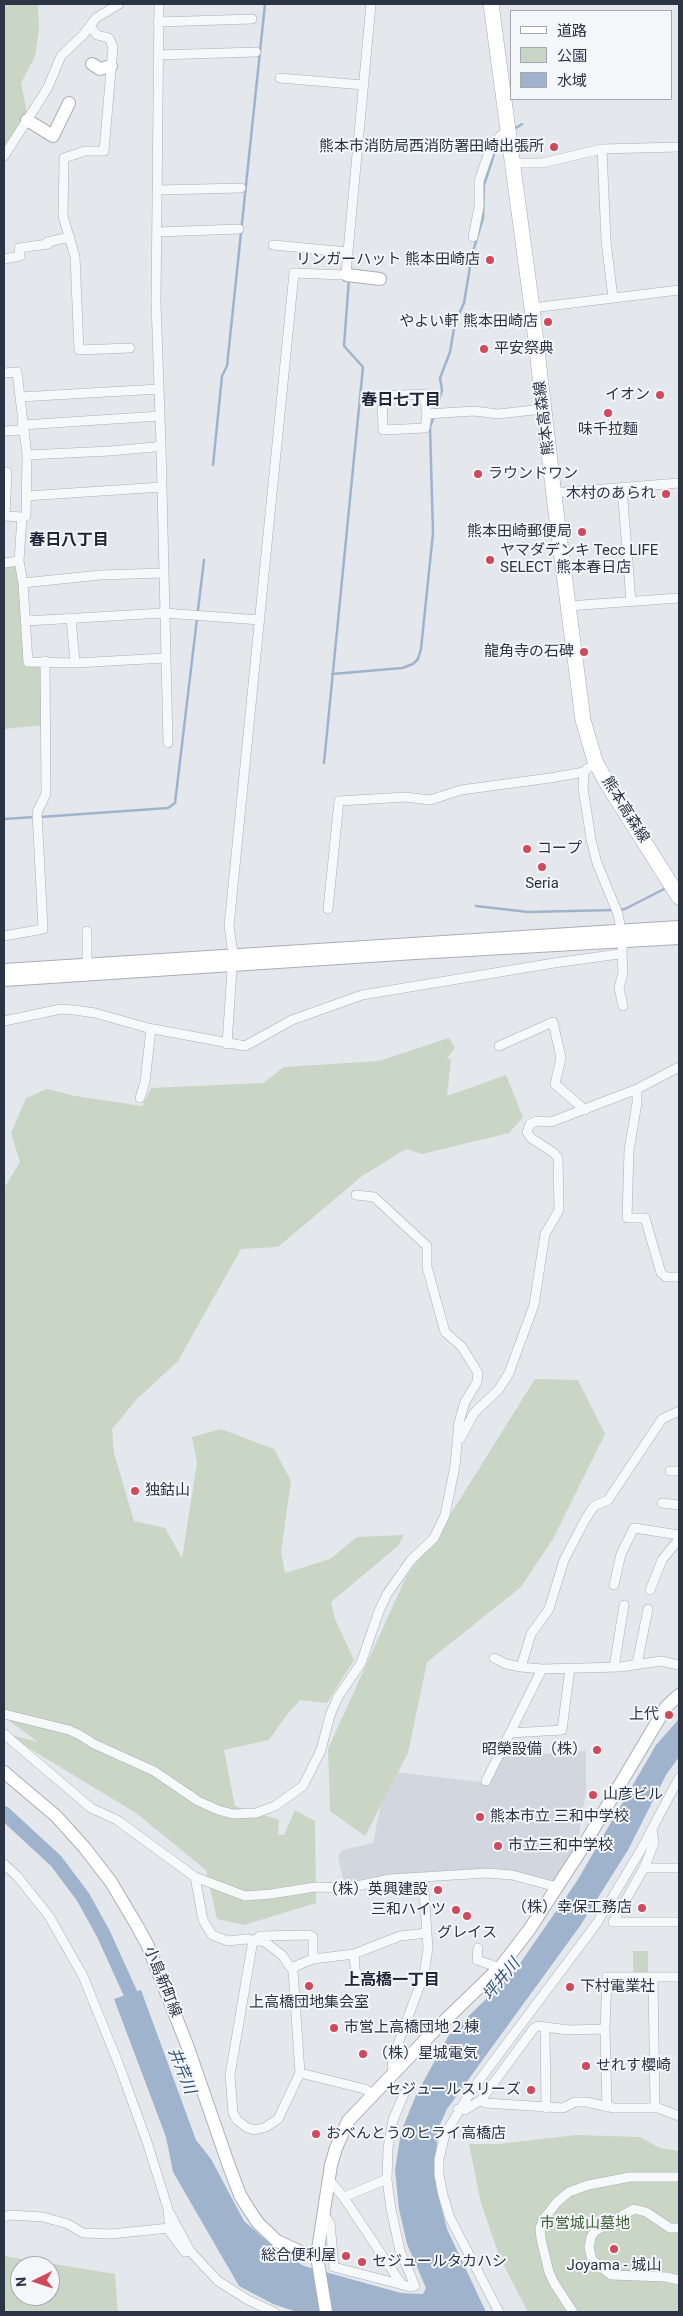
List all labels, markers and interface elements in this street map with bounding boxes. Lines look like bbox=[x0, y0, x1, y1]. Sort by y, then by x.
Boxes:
legend bbox=[510, 10, 673, 100]
text: 道路 bbox=[557, 22, 587, 40]
text: 公園 bbox=[557, 47, 587, 65]
text: 水域 bbox=[557, 72, 587, 90]
place label: 熊本市消防局西消防署田崎出張所 bbox=[319, 138, 544, 156]
marker: 熊本市消防局西消防署田崎出張所 bbox=[548, 141, 560, 153]
place label: リンガーハット 熊本田崎店 bbox=[296, 251, 480, 269]
marker: リンガーハット 熊本田崎店 bbox=[484, 254, 496, 266]
place label: やよい軒 熊本田崎店 bbox=[399, 313, 538, 331]
marker: やよい軒 熊本田崎店 bbox=[542, 316, 554, 328]
place label: 平安祭典 bbox=[494, 340, 554, 358]
marker: 平安祭典 bbox=[478, 343, 490, 355]
street label: 熊本高森線 bbox=[531, 380, 559, 456]
place label: イオン bbox=[605, 386, 650, 404]
marker: イオン bbox=[654, 389, 666, 401]
district label: 春日七丁目 bbox=[361, 391, 441, 411]
marker: 味千拉麵 bbox=[602, 407, 614, 419]
place label: 味千拉麵 bbox=[578, 421, 638, 439]
place label: ラウンドワン bbox=[488, 465, 578, 483]
marker: ラウンドワン bbox=[472, 468, 484, 480]
place label: 木村のあられ bbox=[566, 485, 656, 503]
marker: 木村のあられ bbox=[660, 488, 672, 500]
place label: 熊本田崎郵便局 bbox=[467, 523, 572, 541]
marker: 熊本田崎郵便局 bbox=[576, 526, 588, 538]
district label: 春日八丁目 bbox=[29, 531, 109, 551]
place label: ヤマダデンキ Tecc LIFE SELECT 熊本春日店 bbox=[500, 542, 658, 577]
marker: ヤマダデンキ Tecc LIFE SELECT 熊本春日店 bbox=[484, 554, 496, 566]
place label: 龍角寺の石碑 bbox=[484, 643, 574, 661]
marker: 龍角寺の石碑 bbox=[578, 646, 590, 658]
street label: 熊本高森線 bbox=[597, 773, 653, 847]
place label: コープ bbox=[537, 840, 582, 858]
marker: コープ bbox=[521, 843, 533, 855]
marker: Seria bbox=[536, 861, 548, 873]
place label: Seria bbox=[525, 875, 559, 893]
place label: 独鈷山 bbox=[145, 1482, 190, 1500]
marker: 独鈷山 bbox=[129, 1485, 141, 1497]
place label: 上代 bbox=[629, 1706, 659, 1724]
marker: 上代 bbox=[663, 1709, 675, 1721]
place label: 昭榮設備（株） bbox=[482, 1741, 587, 1759]
marker: 昭榮設備（株） bbox=[591, 1744, 603, 1756]
place label: 山彦ビル bbox=[603, 1786, 663, 1804]
marker: 山彦ビル bbox=[587, 1789, 599, 1801]
place label: 熊本市立 三和中学校 bbox=[490, 1808, 629, 1826]
marker: 熊本市立 三和中学校 bbox=[474, 1811, 486, 1823]
place label: 市立三和中学校 bbox=[508, 1837, 613, 1855]
marker: 市立三和中学校 bbox=[492, 1840, 504, 1852]
place label: （株）英興建設 bbox=[323, 1881, 428, 1899]
marker: （株）英興建設 bbox=[432, 1884, 444, 1896]
place label: （株）幸保工務店 bbox=[512, 1899, 632, 1917]
place label: 三和ハイツ bbox=[371, 1901, 446, 1919]
marker: （株）幸保工務店 bbox=[636, 1902, 648, 1914]
marker: 三和ハイツ bbox=[450, 1904, 462, 1916]
marker: グレイス bbox=[461, 1910, 473, 1922]
place label: グレイス bbox=[437, 1924, 497, 1942]
street label: 小島新町線 bbox=[140, 1944, 184, 2020]
water label: 坪井川 bbox=[479, 1955, 525, 2005]
district label: 上高橋一丁目 bbox=[344, 1971, 440, 1991]
place label: 下村電業社 bbox=[580, 1978, 655, 1996]
marker: 上高橋団地集会室 bbox=[303, 1980, 315, 1992]
marker: 下村電業社 bbox=[564, 1981, 576, 1993]
place label: 上高橋団地集会室 bbox=[249, 1994, 369, 2012]
place label: 市営上高橋団地２棟 bbox=[344, 2019, 479, 2037]
marker: 市営上高橋団地２棟 bbox=[328, 2022, 340, 2034]
water label: 井芹川 bbox=[163, 2045, 199, 2097]
place label: （株）星城電気 bbox=[373, 2045, 478, 2063]
marker: （株）星城電気 bbox=[357, 2048, 369, 2060]
place label: せれす櫻崎 bbox=[596, 2057, 671, 2075]
marker: せれす櫻崎 bbox=[580, 2060, 592, 2072]
place label: セジュールスリーズ bbox=[386, 2081, 521, 2099]
marker: セジュールスリーズ bbox=[525, 2084, 537, 2096]
place label: おべんとうのヒライ高橋店 bbox=[326, 2125, 506, 2143]
marker: おべんとうのヒライ高橋店 bbox=[310, 2128, 322, 2140]
park label: 市営城山墓地 bbox=[540, 2215, 630, 2233]
marker: Joyama - 城山 bbox=[608, 2243, 620, 2255]
place label: 総合便利屋 bbox=[261, 2247, 336, 2265]
marker: 総合便利屋 bbox=[340, 2250, 352, 2262]
place label: セジュールタカハシ bbox=[372, 2253, 507, 2271]
north arrow bbox=[10, 2256, 60, 2306]
marker: セジュールタカハシ bbox=[356, 2256, 368, 2268]
place label: Joyama - 城山 bbox=[567, 2257, 661, 2275]
text: N bbox=[13, 2276, 29, 2287]

